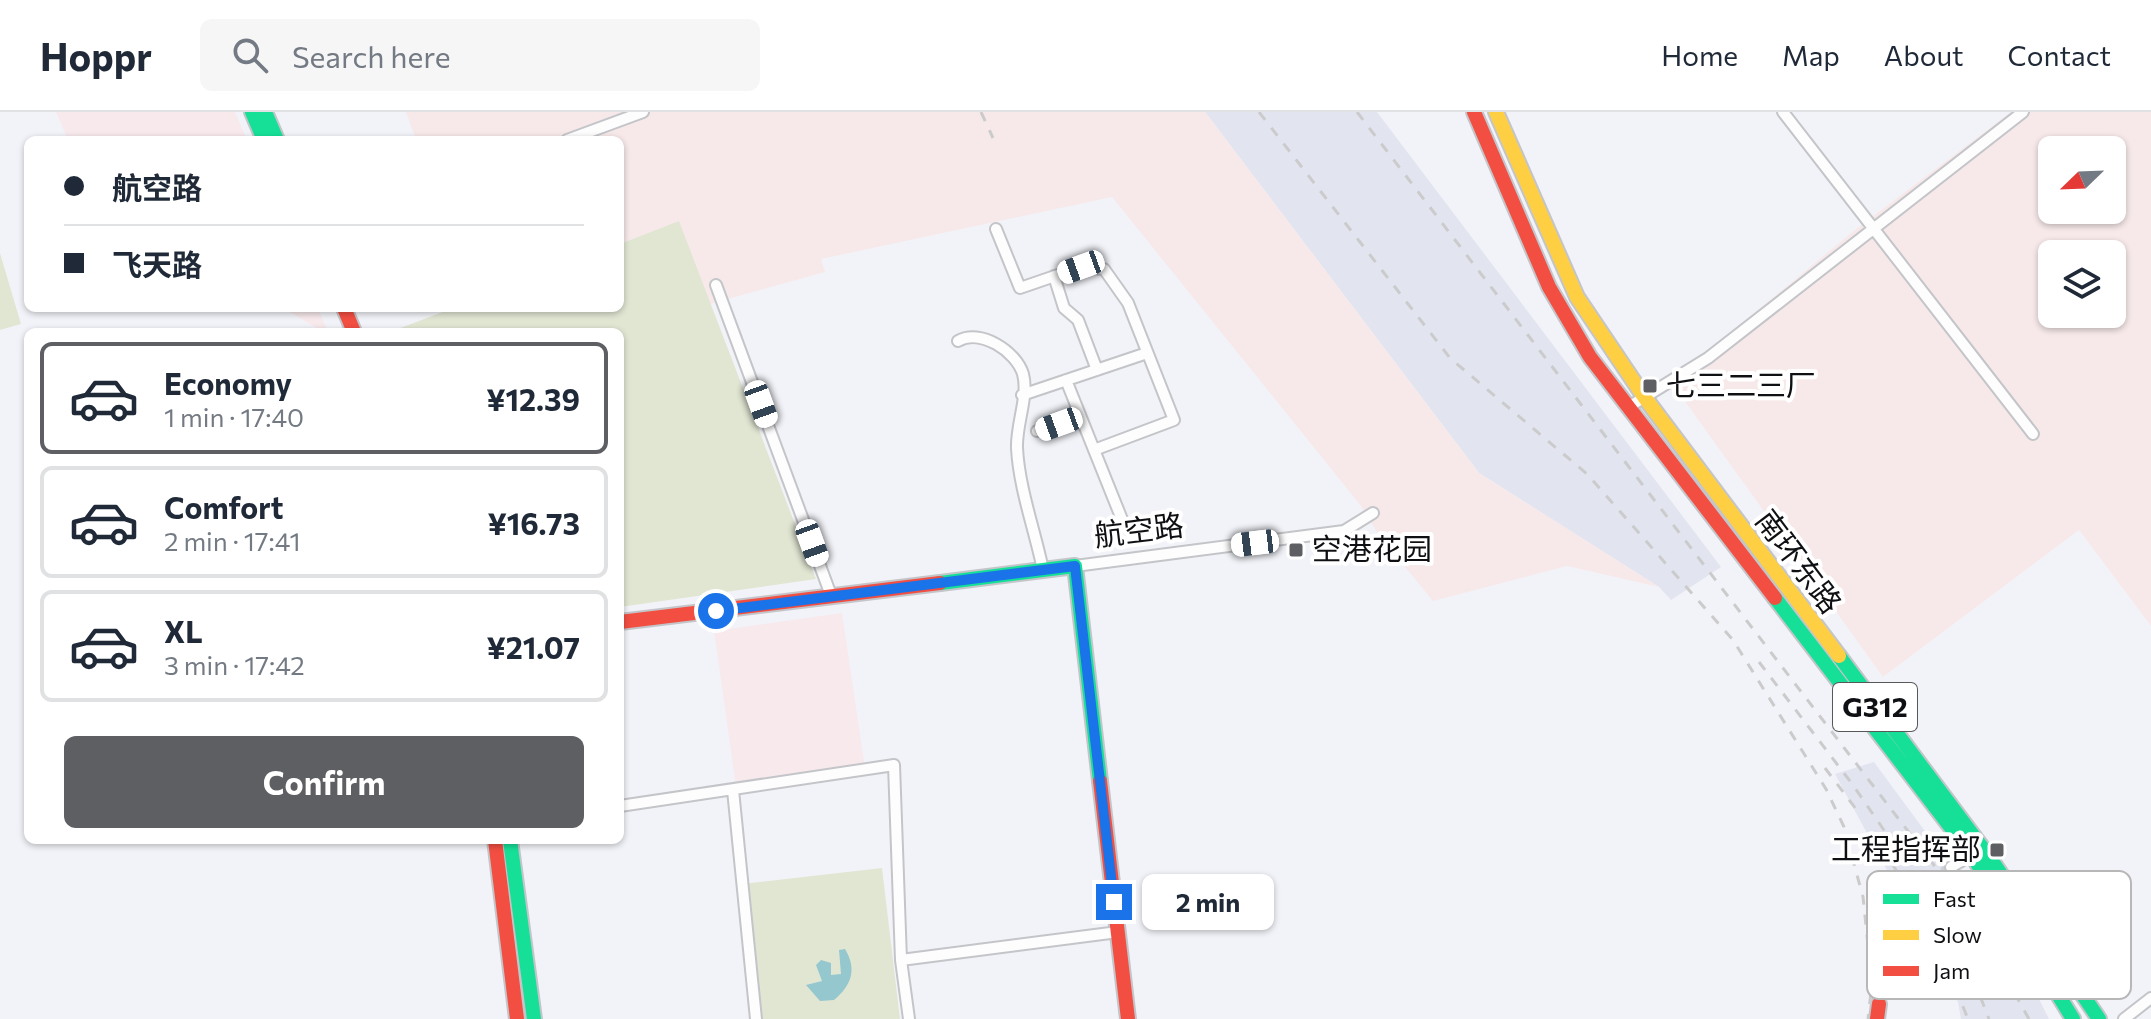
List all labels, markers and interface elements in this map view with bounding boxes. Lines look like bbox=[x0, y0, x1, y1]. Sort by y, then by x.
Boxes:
search box bbox=[200, 19, 760, 91]
text: Hoppr bbox=[40, 32, 152, 79]
icon: search bbox=[228, 33, 272, 77]
text: Search here bbox=[292, 37, 451, 74]
text: Home bbox=[1661, 38, 1738, 72]
text: Map bbox=[1782, 38, 1840, 72]
text: About bbox=[1884, 38, 1964, 72]
text: Contact bbox=[2008, 38, 2111, 72]
north arrow bbox=[2038, 136, 2126, 224]
map controls bbox=[2038, 136, 2126, 328]
text: 航空路 bbox=[112, 168, 202, 205]
button: layers bbox=[2038, 240, 2126, 328]
text: 飞天路 bbox=[112, 245, 202, 282]
car bbox=[1054, 248, 1108, 286]
icon: car bbox=[68, 362, 140, 434]
text: Economy bbox=[164, 364, 292, 401]
place label: 七三二三厂 bbox=[1666, 365, 1816, 402]
car bbox=[742, 377, 780, 431]
marker: 七三二三厂 bbox=[1641, 377, 1659, 395]
text: ¥12.39 bbox=[486, 380, 580, 417]
text: 1 min · 17:40 bbox=[164, 401, 304, 432]
car bbox=[1032, 405, 1086, 443]
icon: car bbox=[68, 486, 140, 558]
text: Comfort bbox=[164, 488, 283, 525]
street label: 南环东路 bbox=[1749, 501, 1851, 620]
text: ¥16.73 bbox=[488, 504, 580, 541]
street label: 航空路 bbox=[1092, 505, 1186, 552]
car bbox=[793, 516, 831, 570]
text: 2 min · 17:41 bbox=[164, 525, 301, 556]
car bbox=[1230, 528, 1280, 558]
place label: 空港花园 bbox=[1312, 529, 1432, 566]
marker: 空港花园 bbox=[1287, 541, 1305, 559]
route start bbox=[698, 593, 734, 629]
icon: car bbox=[68, 610, 140, 682]
text: XL bbox=[164, 612, 203, 649]
text: ¥21.07 bbox=[486, 628, 580, 665]
text: 3 min · 17:42 bbox=[164, 649, 305, 680]
road number: G312 bbox=[1833, 683, 1917, 731]
button: Confirm bbox=[64, 736, 584, 828]
place label: 工程指挥部 bbox=[1831, 829, 1981, 866]
marker: 工程指挥部 bbox=[1988, 841, 2006, 859]
legend bbox=[1867, 871, 2131, 999]
callout: 2 min bbox=[1142, 874, 1274, 930]
route end bbox=[1096, 884, 1132, 920]
text: Fast bbox=[1933, 885, 1976, 912]
text: 2 min bbox=[1176, 886, 1240, 917]
text: Slow bbox=[1933, 921, 1982, 948]
text: Jam bbox=[1933, 957, 1970, 984]

